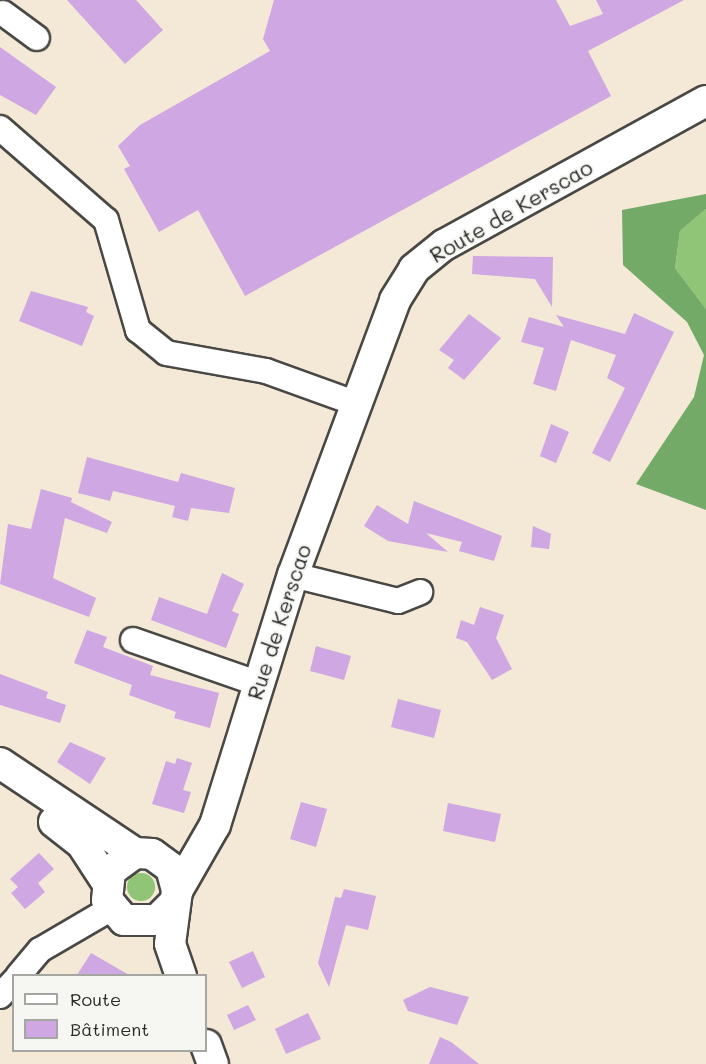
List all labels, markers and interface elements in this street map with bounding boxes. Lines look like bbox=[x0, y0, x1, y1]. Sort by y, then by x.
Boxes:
street label: Route de Kerscao bbox=[425, 154, 597, 268]
street label: Rue de Kerscao bbox=[242, 541, 316, 703]
legend bbox=[12, 974, 207, 1052]
text: Route bbox=[70, 987, 121, 1011]
text: Bâtiment bbox=[70, 1017, 149, 1041]

